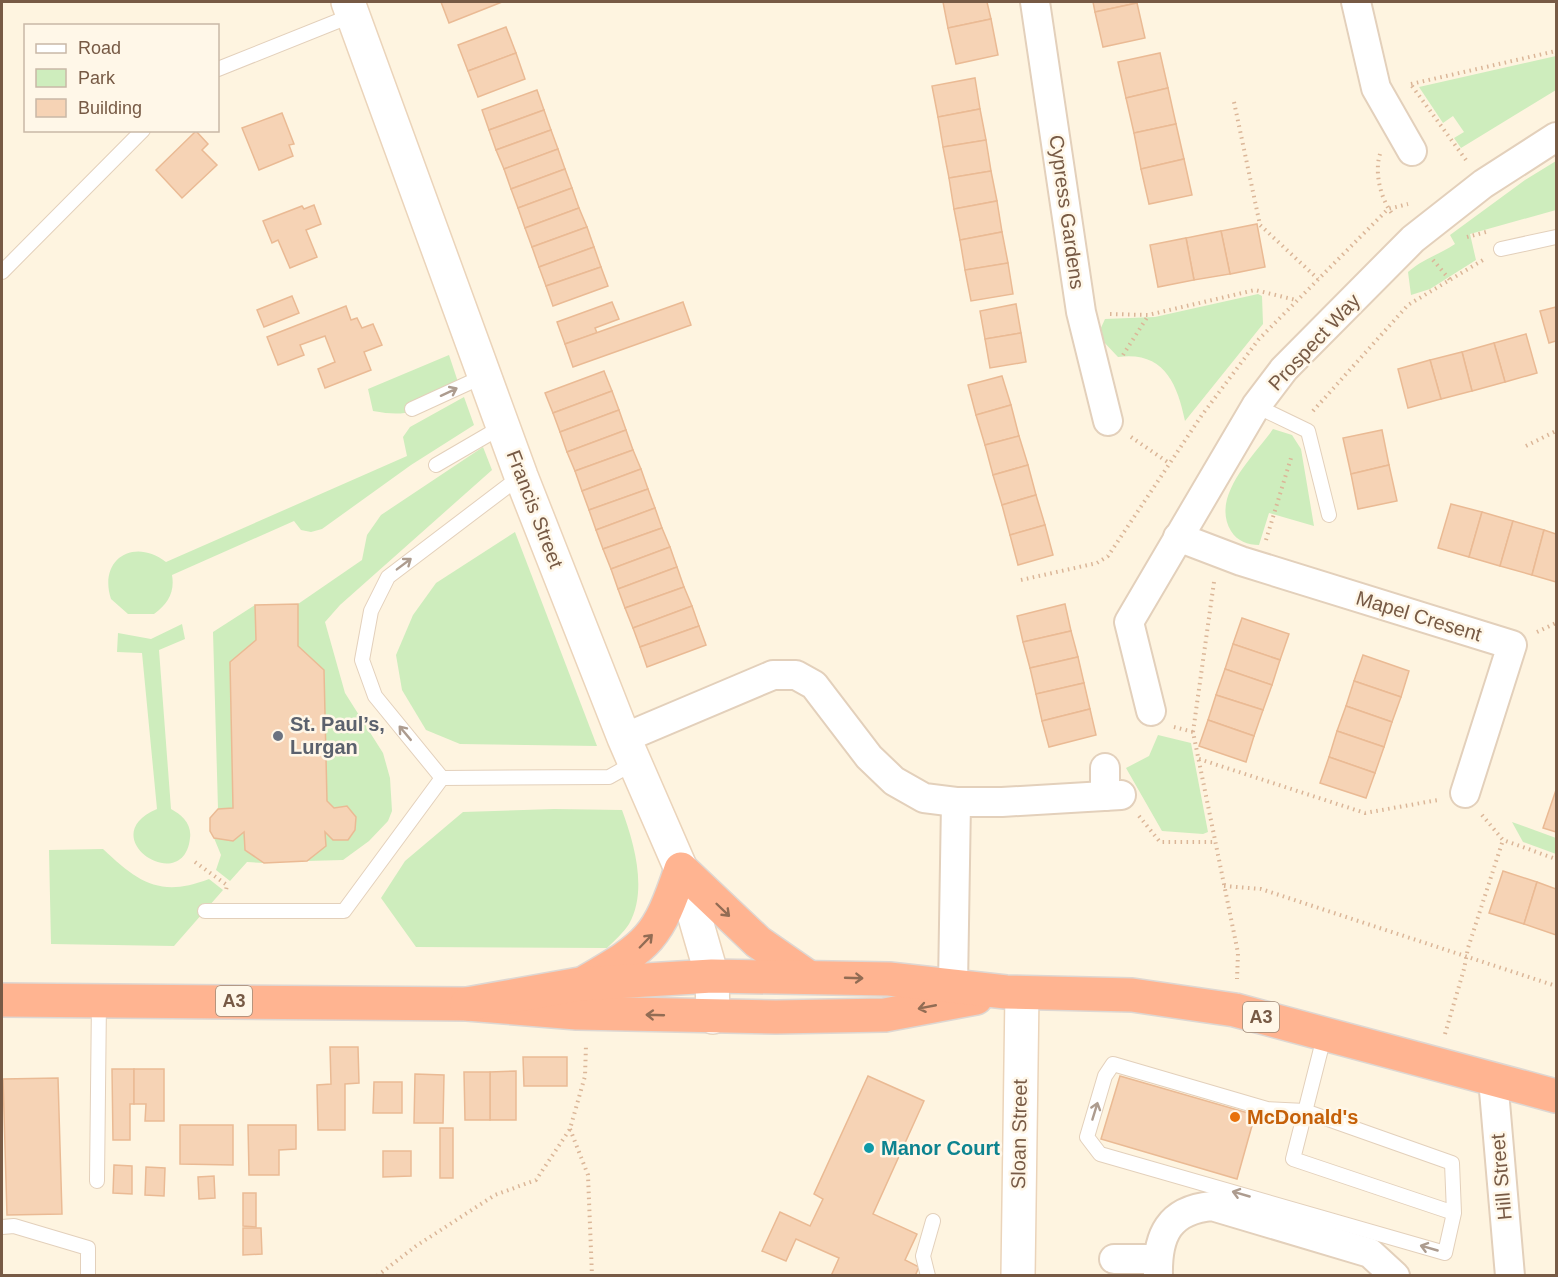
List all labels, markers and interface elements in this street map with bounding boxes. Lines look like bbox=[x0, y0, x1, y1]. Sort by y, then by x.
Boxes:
legend bbox=[24, 24, 219, 132]
text: Road bbox=[78, 38, 121, 58]
text: Park bbox=[78, 68, 116, 88]
text: Building bbox=[78, 98, 142, 118]
street label: Cypress Gardens bbox=[1045, 133, 1089, 291]
street label: Prospect Way bbox=[1264, 289, 1364, 395]
one-way arrow bbox=[439, 386, 457, 398]
street label: Francis Street bbox=[502, 447, 568, 571]
one-way arrow bbox=[396, 558, 412, 570]
street label: Mapel Cresent bbox=[1354, 586, 1485, 646]
place label: St. Paul’s, Lurgan bbox=[290, 713, 385, 758]
one-way arrow bbox=[398, 726, 412, 741]
marker: St. Paul’s, Lurgan bbox=[271, 729, 285, 743]
one-way arrow bbox=[715, 903, 730, 917]
one-way arrow bbox=[639, 933, 653, 948]
one-way arrow bbox=[844, 972, 864, 983]
road number: A3 bbox=[216, 986, 252, 1016]
one-way arrow bbox=[918, 1002, 938, 1013]
road number: A3 bbox=[1243, 1002, 1279, 1032]
one-way arrow bbox=[645, 1009, 665, 1021]
street label: Sloan Street bbox=[1007, 1078, 1031, 1189]
one-way arrow bbox=[1090, 1102, 1101, 1121]
place label: McDonald's bbox=[1247, 1106, 1358, 1128]
marker: McDonald's bbox=[1228, 1110, 1242, 1124]
street label: Hill Street bbox=[1486, 1132, 1516, 1221]
place label: Manor Court bbox=[881, 1137, 1000, 1159]
marker: Manor Court bbox=[862, 1141, 876, 1155]
one-way arrow bbox=[1232, 1188, 1251, 1199]
one-way arrow bbox=[1420, 1242, 1439, 1253]

